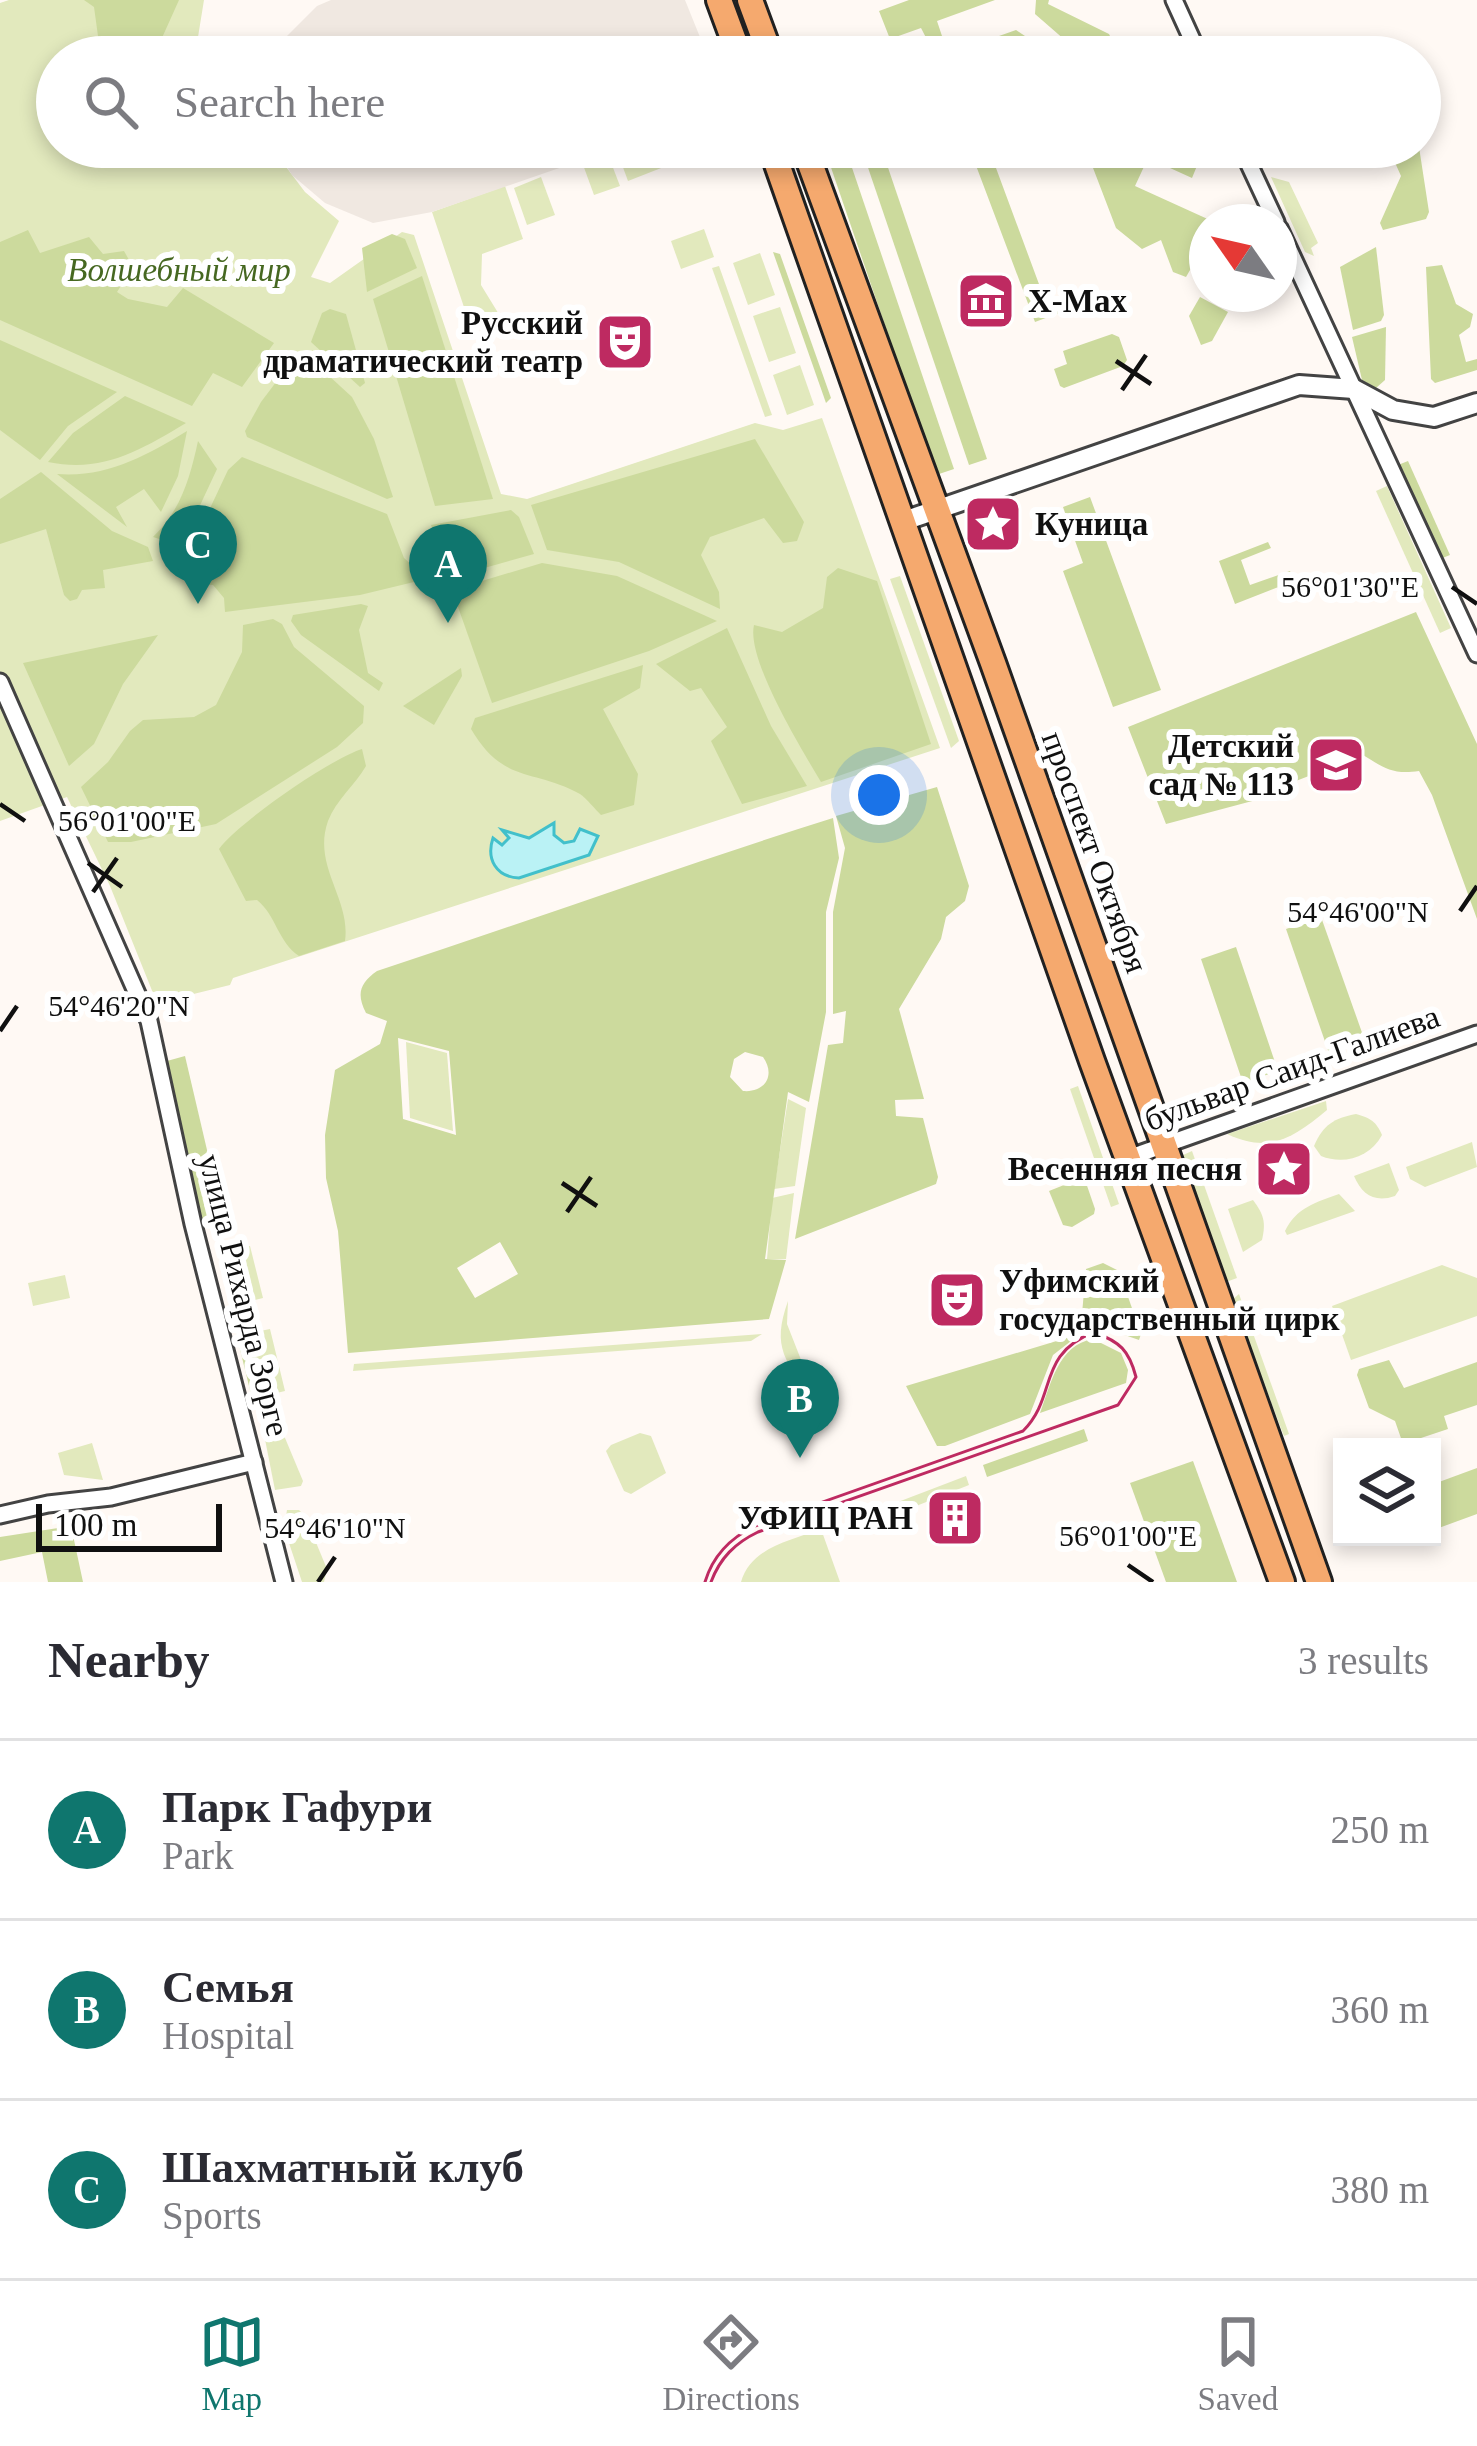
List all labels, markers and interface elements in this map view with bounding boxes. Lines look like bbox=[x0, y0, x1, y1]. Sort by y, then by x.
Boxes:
search box bbox=[36, 36, 1441, 168]
icon: search bbox=[78, 69, 144, 135]
text: Search here bbox=[174, 77, 385, 127]
north arrow bbox=[1189, 204, 1297, 312]
park label: Волшебный мир bbox=[67, 252, 291, 288]
museum icon: X-Max bbox=[955, 270, 1017, 332]
place label: X-Max bbox=[1028, 283, 1127, 319]
place label: Русский драматический театр bbox=[263, 305, 583, 379]
theatre icon: Русский драматический театр bbox=[594, 311, 656, 373]
place icon: Куница bbox=[962, 493, 1024, 555]
pin: C bbox=[159, 505, 237, 604]
place label: Куница bbox=[1035, 506, 1148, 542]
pin: A bbox=[409, 524, 487, 623]
text: 56°01'30"E bbox=[1281, 570, 1419, 603]
street label: проспект Октября bbox=[1035, 727, 1155, 977]
place label: Детский сад № 113 bbox=[1148, 728, 1294, 802]
school or university icon: Детский сад № 113 bbox=[1305, 734, 1367, 796]
your location bbox=[849, 765, 909, 825]
text: 56°01'00"E bbox=[58, 804, 196, 837]
text: 54°46'00"N bbox=[1287, 895, 1429, 928]
text: 54°46'20"N bbox=[48, 989, 190, 1022]
street label: бульвар Саид-Галиева bbox=[1140, 998, 1444, 1138]
place icon: Весенняя песня bbox=[1253, 1138, 1315, 1200]
street label: улица Рихарда Зорге bbox=[192, 1150, 296, 1440]
place label: Весенняя песня bbox=[1008, 1151, 1242, 1187]
place label: Уфимский государственный цирк bbox=[999, 1263, 1340, 1337]
theatre icon: Уфимский государственный цирк bbox=[926, 1269, 988, 1331]
pin: B bbox=[761, 1359, 839, 1458]
map controls bbox=[1333, 1438, 1441, 1546]
button: layers bbox=[1333, 1438, 1441, 1546]
building icon: УФИЦ РАН bbox=[924, 1487, 986, 1549]
scale bar bbox=[36, 1498, 222, 1551]
place label: УФИЦ РАН bbox=[738, 1500, 913, 1536]
text: 100 m bbox=[54, 1507, 137, 1543]
text: 54°46'10"N bbox=[264, 1511, 406, 1544]
text: 56°01'00"E bbox=[1059, 1519, 1197, 1552]
text: Nearby bbox=[48, 1632, 209, 1688]
text: 3 results bbox=[1298, 1639, 1429, 1682]
text: Парк Гафури bbox=[162, 1782, 432, 1832]
text: A bbox=[73, 1808, 101, 1851]
text: 250 m bbox=[1330, 1808, 1429, 1851]
text: Park bbox=[162, 1834, 234, 1877]
text: Семья bbox=[162, 1962, 294, 2012]
text: B bbox=[74, 1988, 100, 2031]
text: 360 m bbox=[1330, 1988, 1429, 2031]
text: Hospital bbox=[162, 2014, 294, 2057]
text: Шахматный клуб bbox=[162, 2142, 524, 2192]
text: C bbox=[73, 2168, 101, 2211]
text: 380 m bbox=[1330, 2168, 1429, 2211]
text: Sports bbox=[162, 2194, 262, 2237]
tab: Map bbox=[199, 2309, 265, 2418]
tab: Directions bbox=[662, 2309, 800, 2418]
tab: Saved bbox=[1198, 2309, 1278, 2418]

